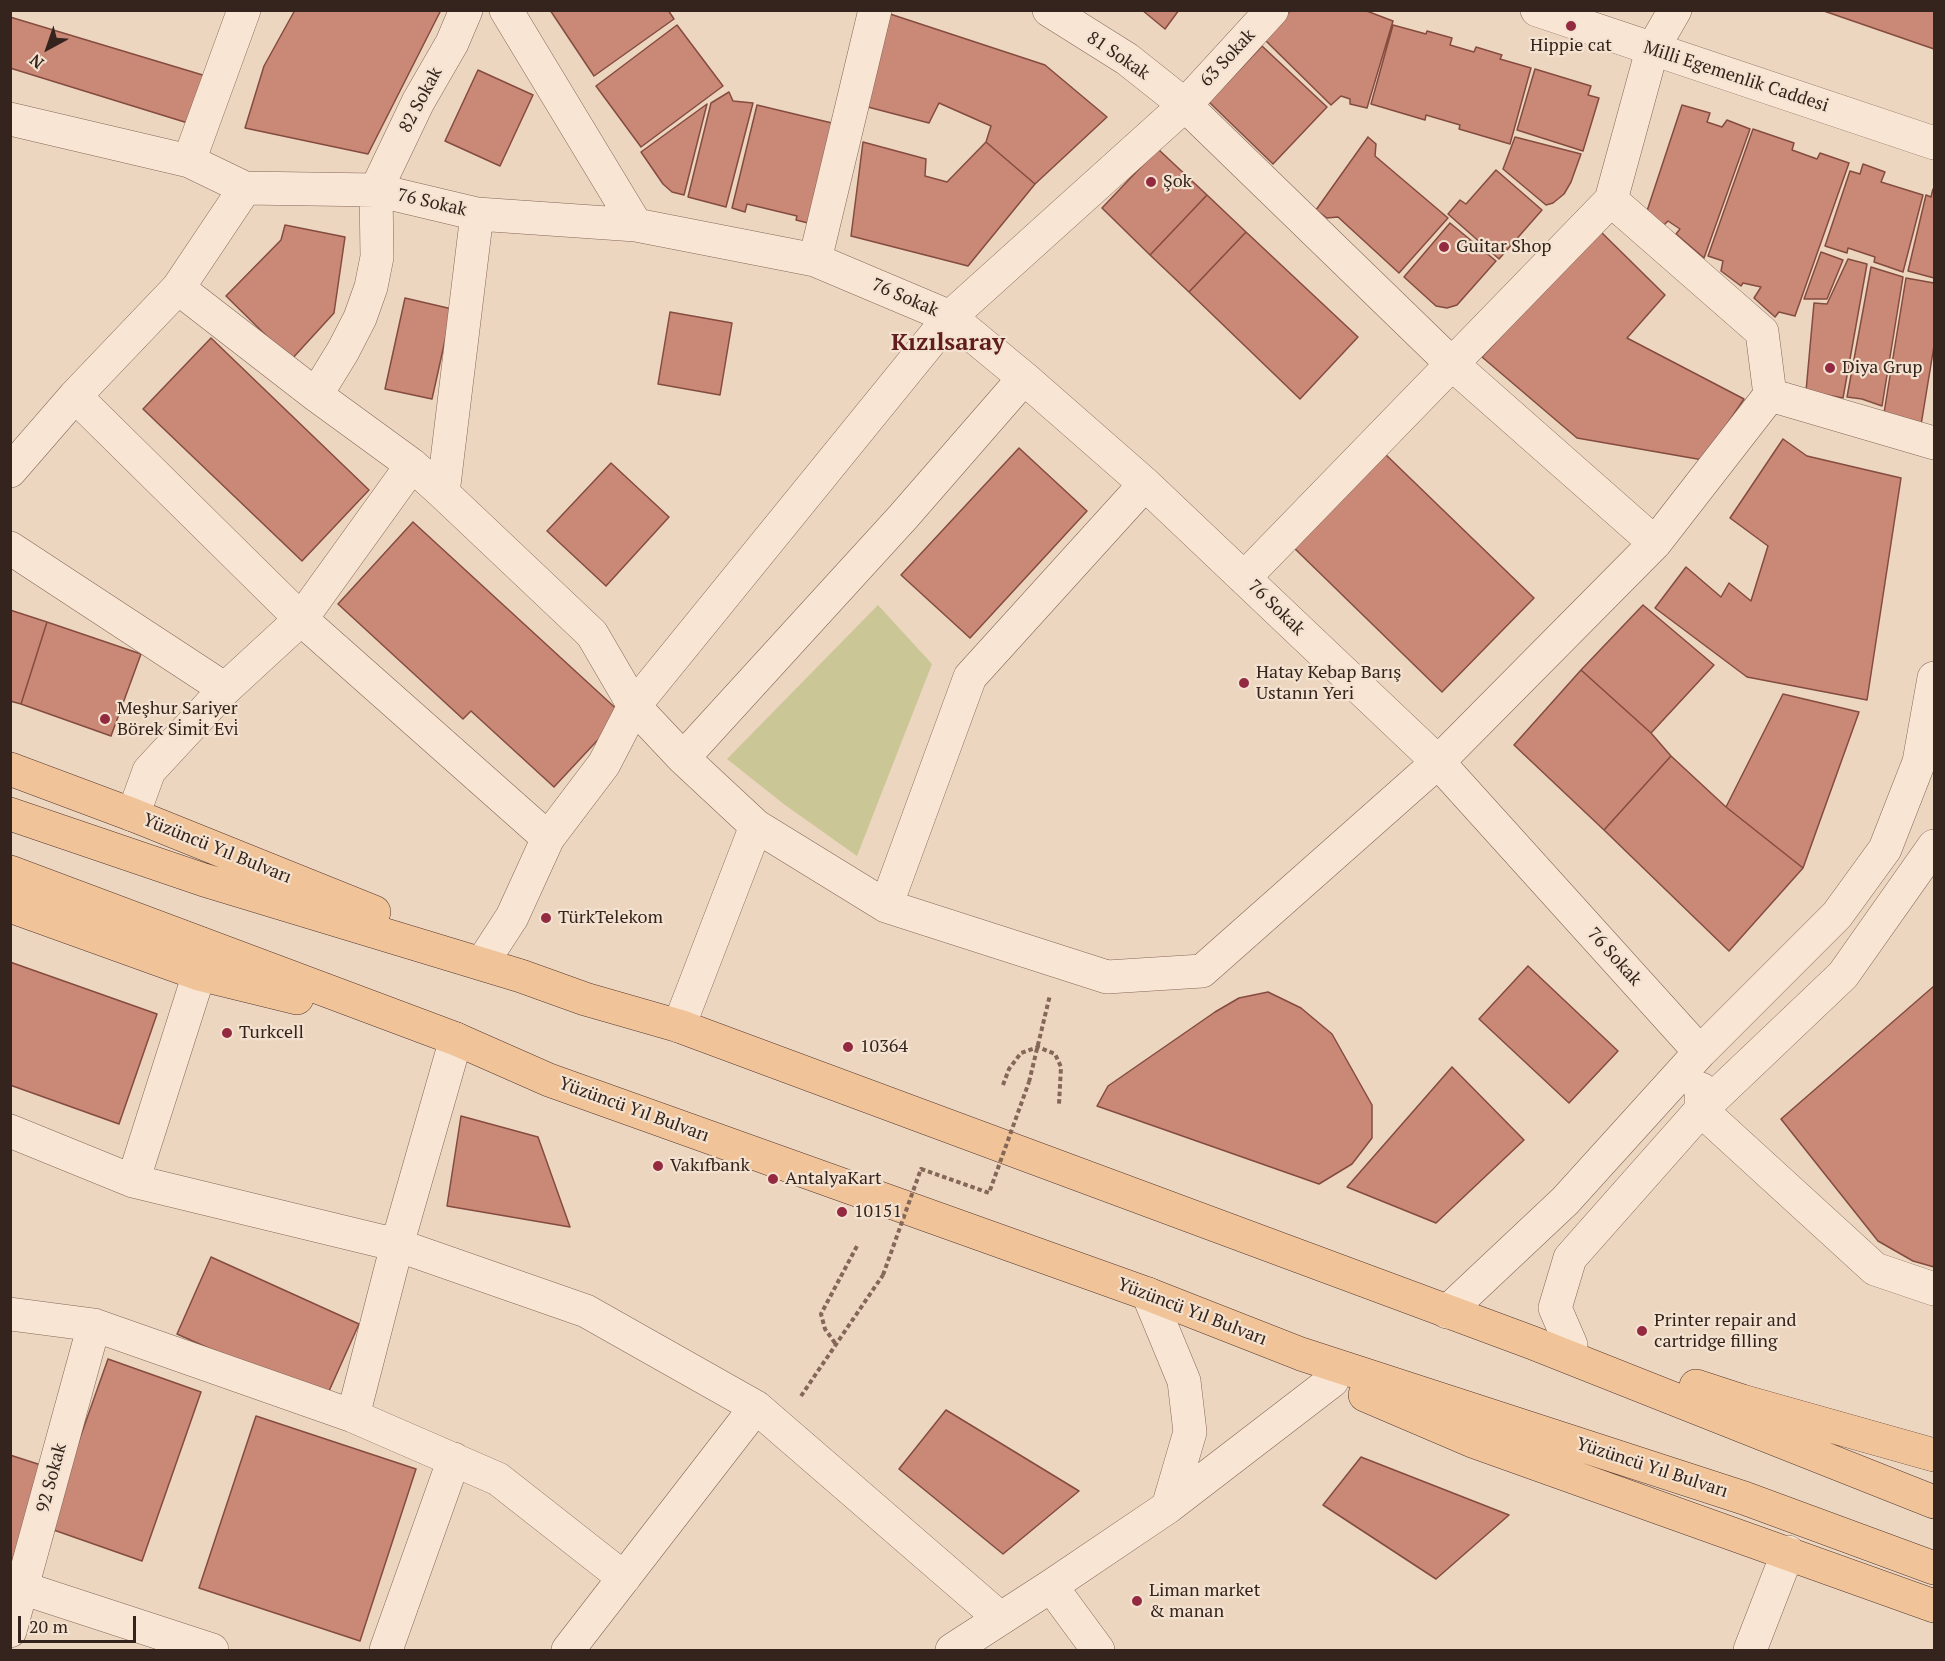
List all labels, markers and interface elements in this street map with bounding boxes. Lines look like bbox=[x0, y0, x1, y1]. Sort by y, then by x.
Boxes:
north arrow bbox=[18, 18, 78, 78]
marker: Hippie cat bbox=[1564, 19, 1578, 33]
street label: 63 Sokak bbox=[1196, 25, 1260, 91]
street label: 81 Sokak bbox=[1083, 27, 1153, 85]
place label: Hippie cat bbox=[1530, 35, 1612, 57]
street label: Milli Egemenlik Caddesi bbox=[1641, 37, 1831, 117]
text: N bbox=[25, 49, 48, 74]
street label: 82 Sokak bbox=[395, 64, 447, 136]
place label: Şok bbox=[1163, 171, 1192, 193]
marker: Şok bbox=[1144, 175, 1158, 189]
street label: 76 Sokak bbox=[395, 185, 469, 221]
place label: Guitar Shop bbox=[1456, 236, 1552, 258]
marker: Guitar Shop bbox=[1437, 240, 1451, 254]
street label: 76 Sokak bbox=[868, 274, 942, 322]
district label: Kızılsaray bbox=[891, 329, 1005, 357]
place label: Diya Grup bbox=[1842, 357, 1923, 379]
marker: Diya Grup bbox=[1823, 361, 1837, 375]
street label: 76 Sokak bbox=[1243, 576, 1309, 640]
place label: Hatay Kebap Barış Ustanın Yeri bbox=[1256, 662, 1401, 704]
marker: Hatay Kebap Barış Ustanın Yeri bbox=[1237, 676, 1251, 690]
place label: Meşhur Sariyer Börek Si̇mi̇t Evi̇ bbox=[117, 698, 238, 740]
marker: Meşhur Sariyer Börek Si̇mi̇t Evi̇ bbox=[98, 712, 112, 726]
street label: Yüzüncü Yıl Bulvarı bbox=[140, 809, 294, 889]
place label: TürkTelekom bbox=[558, 907, 663, 929]
marker: TürkTelekom bbox=[539, 911, 553, 925]
street label: 76 Sokak bbox=[1582, 923, 1646, 991]
place label: Turkcell bbox=[239, 1022, 304, 1044]
marker: Turkcell bbox=[220, 1026, 234, 1040]
place label: 10364 bbox=[860, 1036, 908, 1058]
marker: 10364 bbox=[841, 1040, 855, 1054]
street label: Yüzüncü Yıl Bulvarı bbox=[556, 1073, 712, 1147]
place label: Vakıfbank bbox=[670, 1155, 750, 1177]
marker: Vakıfbank bbox=[651, 1159, 665, 1173]
place label: AntalyaKart bbox=[785, 1168, 882, 1190]
marker: AntalyaKart bbox=[766, 1172, 780, 1186]
place label: 10151 bbox=[854, 1201, 902, 1223]
marker: 10151 bbox=[835, 1205, 849, 1219]
street label: Yüzüncü Yıl Bulvarı bbox=[1114, 1274, 1270, 1350]
place label: Printer repair and cartridge filling bbox=[1654, 1310, 1796, 1352]
marker: Printer repair and cartridge filling bbox=[1635, 1324, 1649, 1338]
street label: Yüzüncü Yıl Bulvarı bbox=[1573, 1433, 1731, 1503]
street label: 92 Sokak bbox=[32, 1441, 72, 1515]
place label: Liman market & manan bbox=[1149, 1580, 1260, 1622]
marker: Liman market & manan bbox=[1130, 1594, 1144, 1608]
scale bar bbox=[21, 1604, 140, 1642]
text: 20 m bbox=[29, 1614, 68, 1638]

